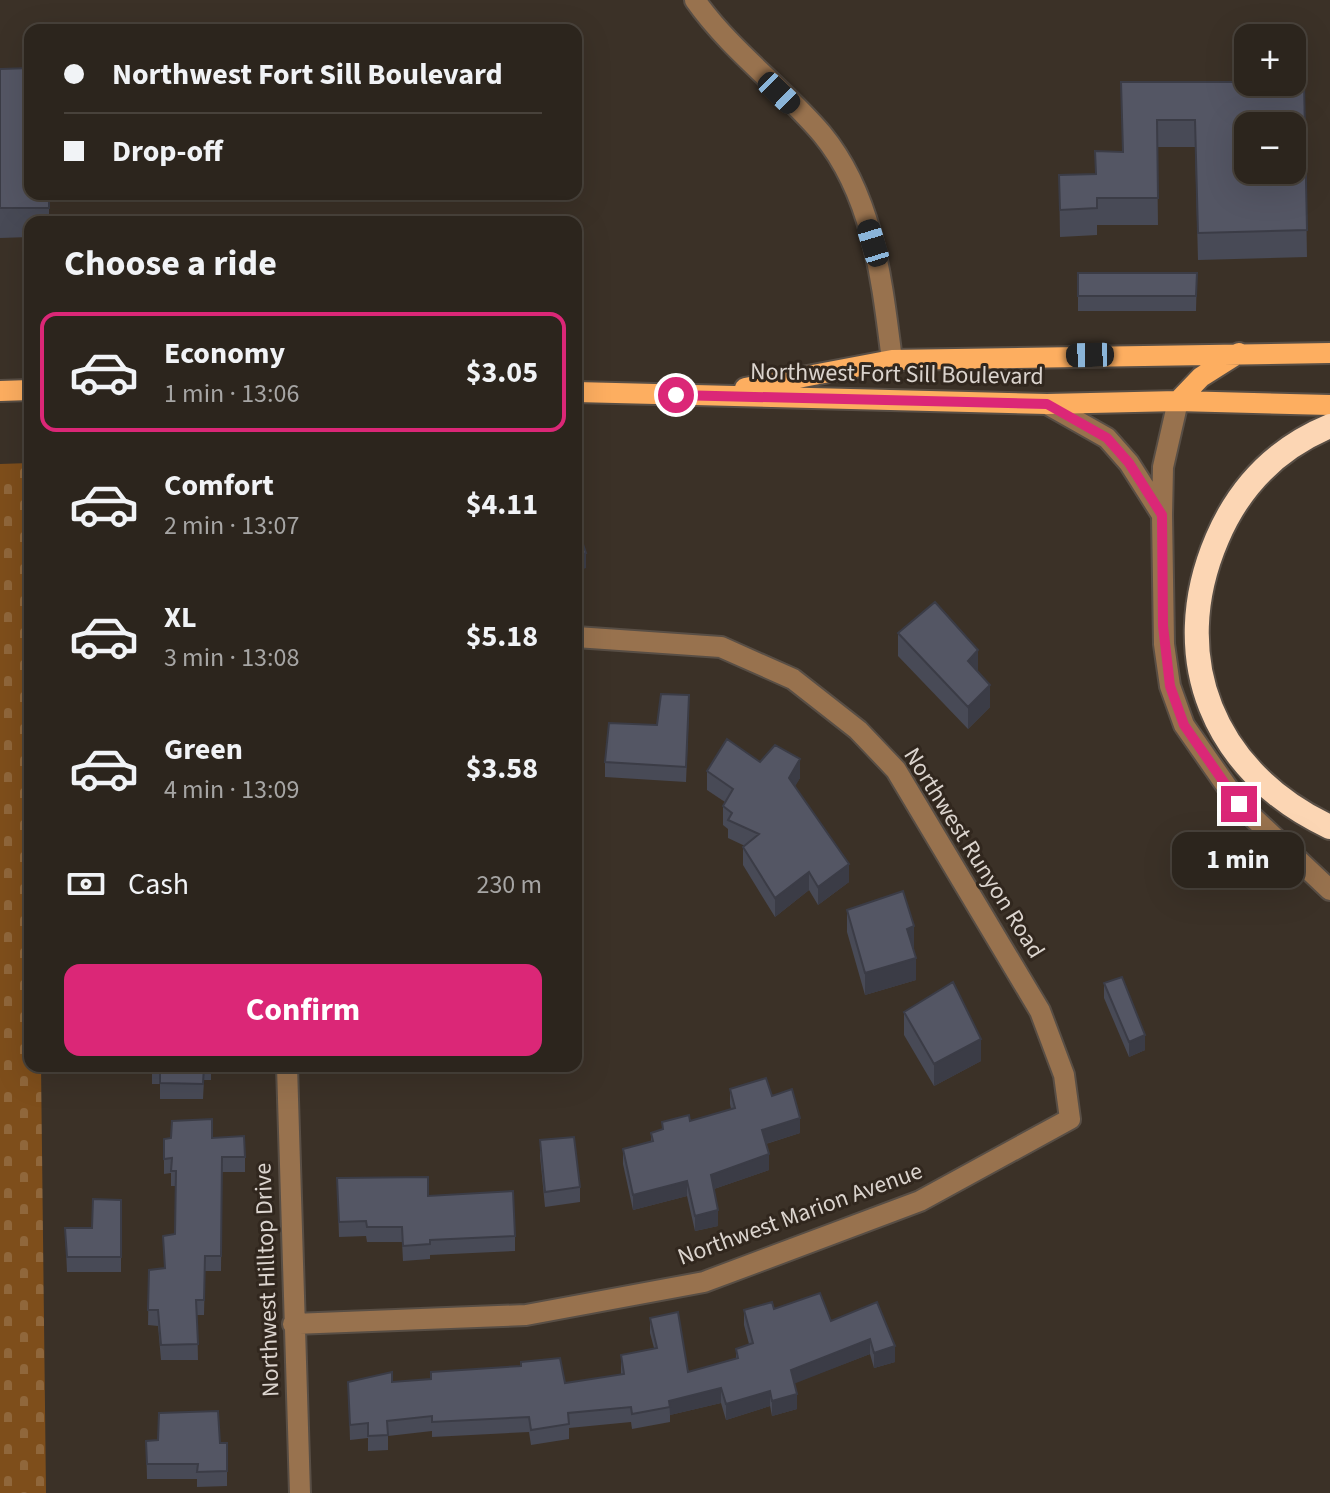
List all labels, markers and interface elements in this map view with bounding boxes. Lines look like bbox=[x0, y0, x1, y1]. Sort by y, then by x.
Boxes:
map controls bbox=[1234, 24, 1306, 184]
button: + bbox=[1234, 24, 1306, 96]
text: Northwest Fort Sill Boulevard bbox=[112, 53, 503, 96]
car bbox=[753, 68, 805, 118]
button: − bbox=[1234, 112, 1306, 184]
text: Drop-off bbox=[112, 130, 223, 173]
car bbox=[855, 217, 891, 269]
text: Choose a ride bbox=[64, 238, 277, 289]
text: Economy bbox=[164, 332, 285, 375]
icon: car bbox=[68, 336, 140, 408]
car bbox=[1066, 343, 1114, 367]
text: $3.05 bbox=[466, 351, 538, 394]
street label: Northwest Fort Sill Boulevard bbox=[750, 354, 1044, 394]
text: 1 min · 13:06 bbox=[164, 375, 299, 412]
route start bbox=[658, 377, 694, 413]
text: Comfort bbox=[164, 464, 274, 507]
icon: car bbox=[68, 468, 140, 540]
text: $4.11 bbox=[466, 483, 538, 526]
text: 2 min · 13:07 bbox=[164, 507, 299, 544]
text: XL bbox=[164, 596, 197, 639]
icon: car bbox=[68, 600, 140, 672]
text: $5.18 bbox=[466, 615, 538, 658]
text: 3 min · 13:08 bbox=[164, 639, 299, 676]
text: Green bbox=[164, 728, 243, 771]
icon: car bbox=[68, 732, 140, 804]
street label: Northwest Runyon Road bbox=[895, 741, 1053, 965]
text: $3.58 bbox=[466, 747, 538, 790]
text: 4 min · 13:09 bbox=[164, 771, 299, 808]
route end bbox=[1221, 786, 1257, 822]
callout: 1 min bbox=[1173, 832, 1305, 888]
text: 1 min bbox=[1206, 841, 1270, 878]
icon: cash bbox=[64, 862, 108, 906]
text: Cash bbox=[128, 863, 189, 906]
text: 230 m bbox=[476, 866, 542, 903]
button: Confirm bbox=[64, 964, 542, 1056]
street label: Northwest Marion Avenue bbox=[673, 1153, 927, 1275]
street label: Northwest Hilltop Drive bbox=[245, 1162, 289, 1398]

